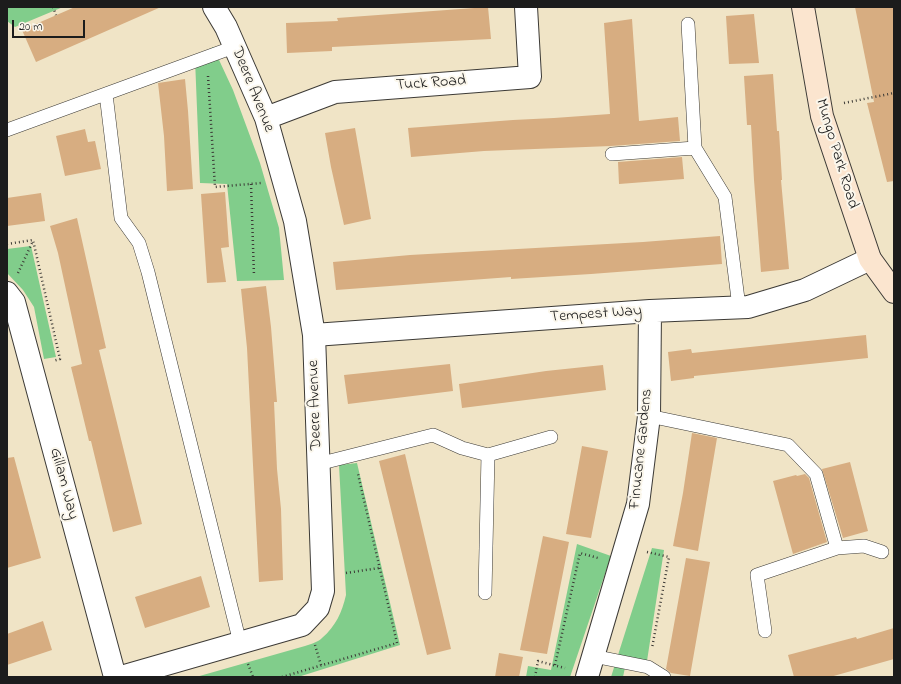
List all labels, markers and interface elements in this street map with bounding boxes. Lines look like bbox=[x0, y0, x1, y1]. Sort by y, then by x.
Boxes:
scale bar bbox=[14, 12, 87, 38]
text: 20 m bbox=[19, 18, 42, 36]
street label: Deere Avenue bbox=[226, 45, 278, 135]
street label: Tuck Road bbox=[395, 72, 467, 96]
street label: Mungo Park Road bbox=[810, 97, 862, 211]
street label: Tempest Way bbox=[549, 302, 643, 328]
street label: Deere Avenue bbox=[305, 360, 327, 450]
street label: Finucane Gardens bbox=[626, 388, 658, 510]
street label: Gillam Way bbox=[44, 446, 82, 522]

